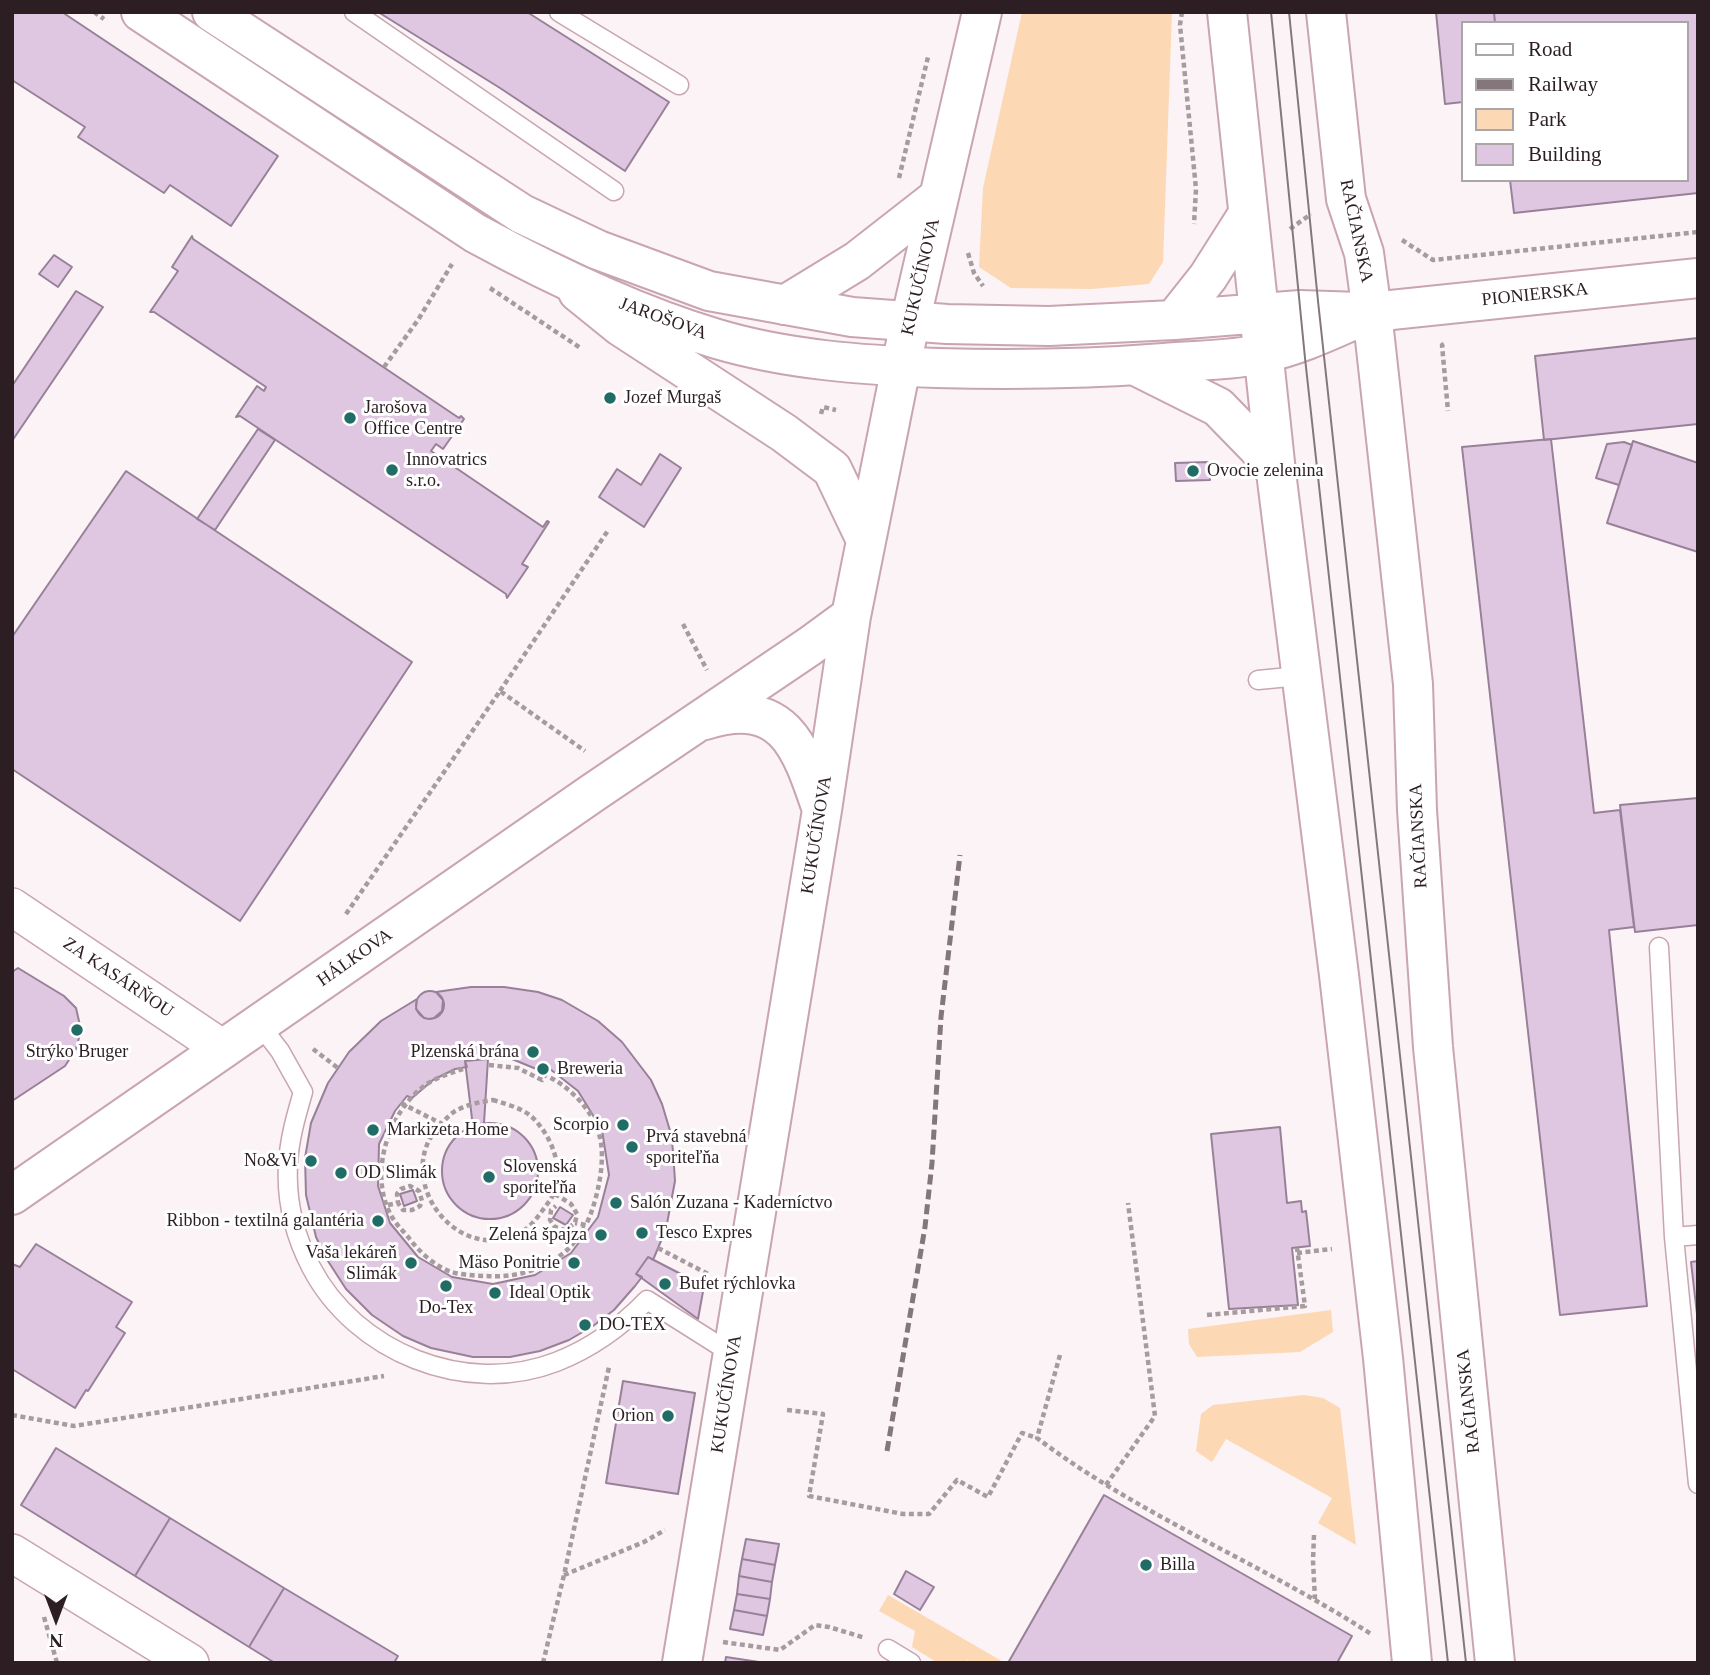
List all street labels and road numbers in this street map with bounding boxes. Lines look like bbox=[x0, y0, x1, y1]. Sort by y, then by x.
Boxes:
street label: RAČIANSKA bbox=[1335, 177, 1377, 285]
street label: KUKUČÍNOVA bbox=[897, 216, 945, 338]
street label: PIONIERSKA bbox=[1481, 279, 1589, 311]
street label: JAROŠOVA bbox=[616, 293, 710, 345]
street label: KUKUČÍNOVA bbox=[797, 774, 837, 896]
street label: RAČIANSKA bbox=[1405, 783, 1433, 889]
street label: HÁLKOVA bbox=[313, 924, 397, 992]
street label: ZA KASÁRŇOU bbox=[59, 933, 177, 1023]
street label: KUKUČÍNOVA bbox=[707, 1333, 747, 1455]
street label: RAČIANSKA bbox=[1453, 1348, 1485, 1454]

